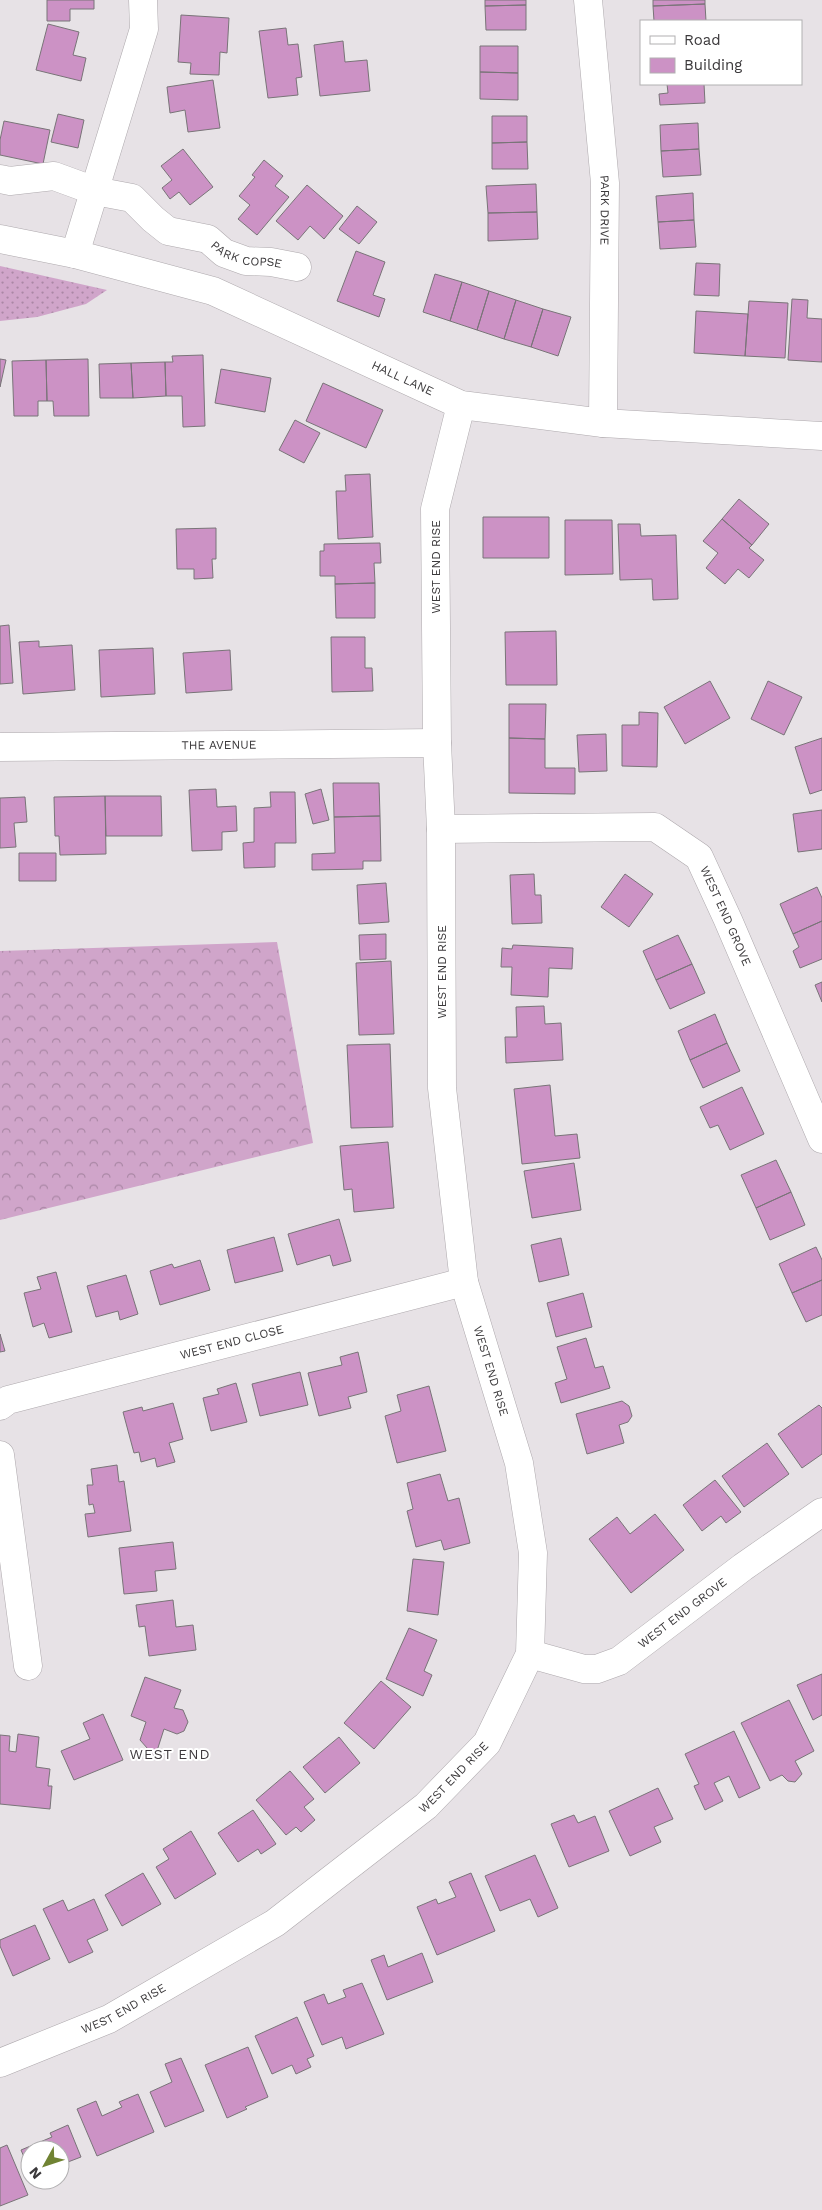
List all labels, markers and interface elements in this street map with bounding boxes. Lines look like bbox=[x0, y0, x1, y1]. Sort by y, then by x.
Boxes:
legend bbox=[640, 20, 802, 85]
text: Road bbox=[684, 31, 721, 49]
text: Building bbox=[684, 56, 742, 74]
street label: PARK DRIVE bbox=[597, 175, 612, 246]
street label: PARK COPSE bbox=[208, 238, 283, 271]
street label: HALL LANE bbox=[369, 358, 436, 399]
street label: WEST END RISE bbox=[429, 520, 443, 614]
street label: THE AVENUE bbox=[181, 738, 257, 752]
street label: WEST END GROVE bbox=[697, 864, 754, 968]
street label: WEST END RISE bbox=[435, 925, 449, 1019]
street label: WEST END CLOSE bbox=[178, 1322, 285, 1362]
street label: WEST END RISE bbox=[471, 1324, 511, 1418]
street label: WEST END GROVE bbox=[635, 1575, 730, 1651]
street label: WEST END RISE bbox=[416, 1739, 491, 1816]
district label: WEST END bbox=[129, 1746, 211, 1762]
street label: WEST END RISE bbox=[79, 1981, 168, 2036]
north arrow bbox=[20, 2140, 70, 2190]
text: N bbox=[26, 2164, 45, 2182]

